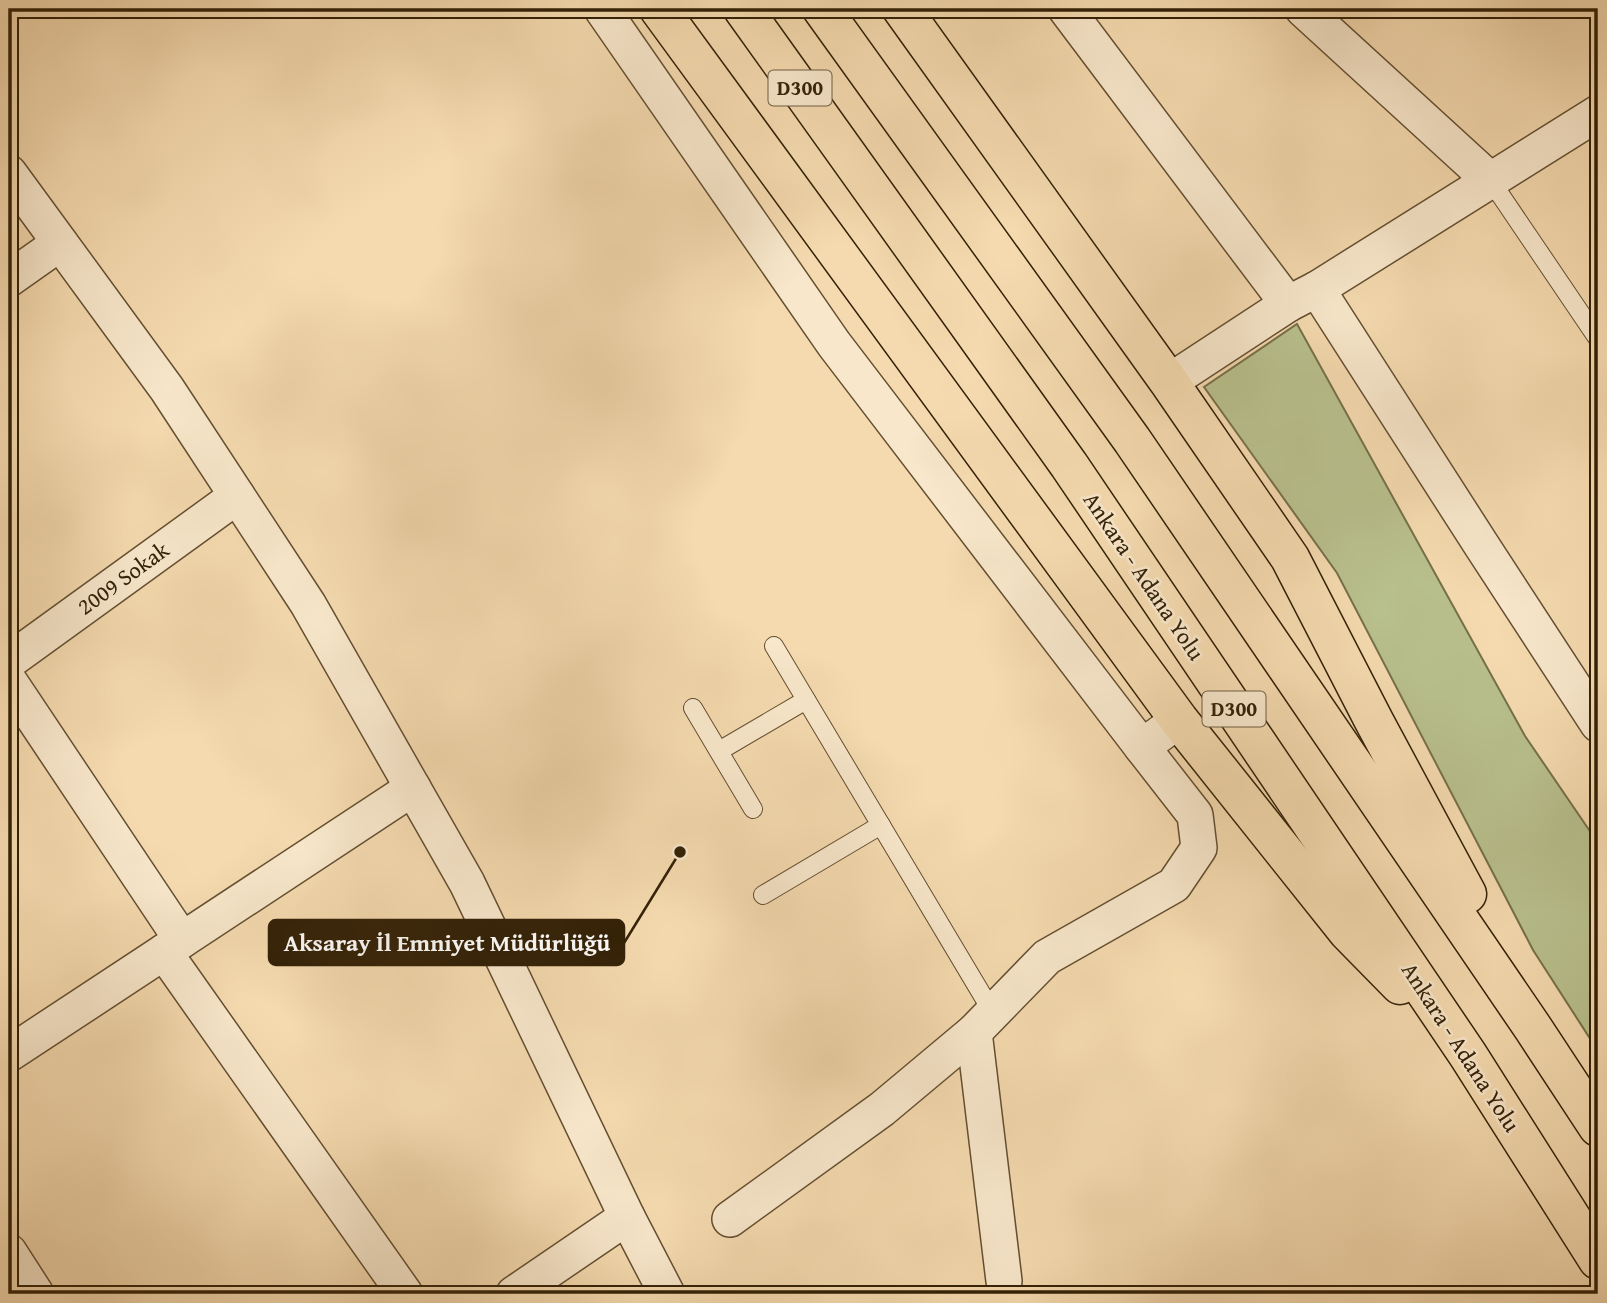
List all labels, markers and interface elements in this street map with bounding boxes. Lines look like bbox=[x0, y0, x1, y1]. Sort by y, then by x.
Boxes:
road number: D300 bbox=[768, 70, 832, 106]
street label: Ankara - Adana Yolu bbox=[1076, 485, 1213, 667]
street label: 2009 Sokak bbox=[70, 533, 176, 622]
road number: D300 bbox=[1202, 692, 1266, 726]
callout: Aksaray İl Emniyet Müdürlüğü bbox=[269, 920, 624, 965]
text: Aksaray İl Emniyet Müdürlüğü bbox=[284, 925, 611, 960]
street label: Ankara - Adana Yolu bbox=[1394, 955, 1529, 1139]

